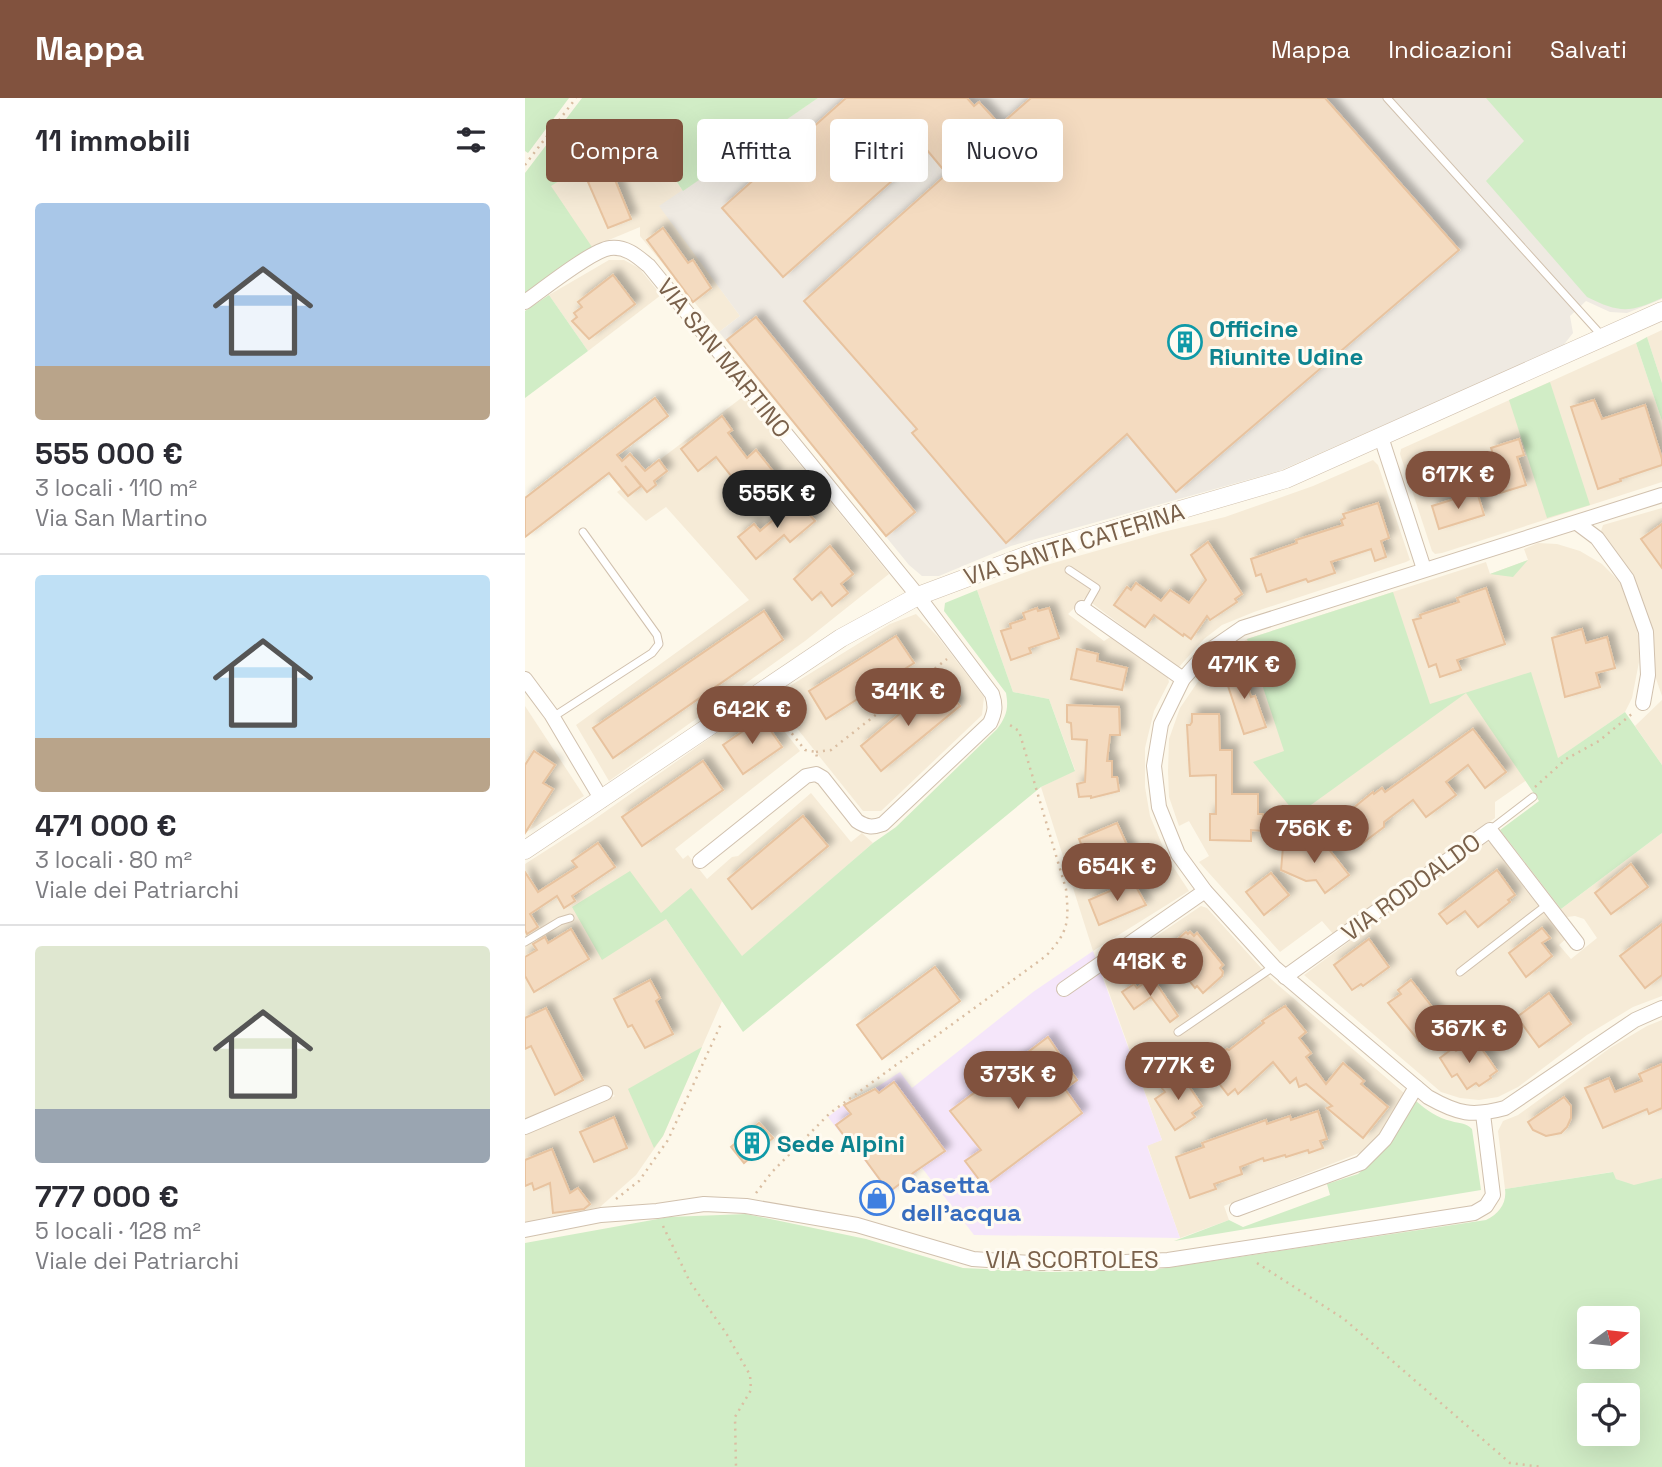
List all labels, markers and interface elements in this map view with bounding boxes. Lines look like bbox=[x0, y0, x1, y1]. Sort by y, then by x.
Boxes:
text: Mappa bbox=[35, 28, 144, 70]
text: Mappa bbox=[1271, 34, 1350, 65]
text: Indicazioni bbox=[1388, 34, 1512, 65]
text: Salvati bbox=[1550, 34, 1627, 65]
chip: Compra bbox=[546, 119, 683, 182]
chip: Affitta bbox=[697, 119, 816, 182]
chip: Filtri bbox=[830, 119, 928, 182]
chip: Nuovo bbox=[942, 119, 1063, 182]
text: 11 immobili bbox=[35, 121, 190, 160]
icon: filters bbox=[452, 121, 490, 159]
icon: home bbox=[200, 248, 326, 374]
street label: VIA SAN MARTINO bbox=[650, 272, 798, 444]
place label: Officine Riunite Udine bbox=[1209, 313, 1363, 372]
building icon: Officine Riunite Udine bbox=[1166, 323, 1204, 361]
text: 555 000 € bbox=[35, 434, 183, 473]
pin: 617K € bbox=[1401, 452, 1515, 511]
text: 617K € bbox=[1421, 459, 1495, 489]
pin: 555K € bbox=[720, 470, 834, 530]
text: 3 locali · 110 m² bbox=[35, 473, 197, 503]
text: 555K € bbox=[738, 478, 816, 508]
street label: VIA SANTA CATERINA bbox=[960, 496, 1188, 592]
text: Via San Martino bbox=[35, 503, 208, 533]
icon: home bbox=[200, 620, 326, 746]
pin: 471K € bbox=[1187, 642, 1301, 701]
text: 471K € bbox=[1208, 649, 1280, 679]
pin: 341K € bbox=[851, 668, 965, 728]
text: 341K € bbox=[871, 676, 945, 706]
pin: 642K € bbox=[695, 686, 809, 746]
text: 642K € bbox=[713, 694, 791, 724]
text: 471 000 € bbox=[35, 806, 177, 845]
pin: 756K € bbox=[1257, 806, 1371, 865]
text: 756K € bbox=[1276, 813, 1352, 843]
street label: VIA RODOALDO bbox=[1335, 826, 1487, 948]
pin: 654K € bbox=[1060, 844, 1174, 903]
text: 3 locali · 80 m² bbox=[35, 845, 192, 875]
text: 654K € bbox=[1078, 851, 1156, 881]
text: Viale dei Patriarchi bbox=[35, 875, 239, 905]
pin: 418K € bbox=[1093, 939, 1207, 998]
text: 418K € bbox=[1113, 946, 1187, 976]
icon: home bbox=[200, 991, 326, 1117]
pin: 367K € bbox=[1412, 1006, 1526, 1065]
text: 367K € bbox=[1431, 1013, 1507, 1043]
pin: 777K € bbox=[1121, 1042, 1235, 1102]
text: 777K € bbox=[1141, 1050, 1215, 1080]
pin: 373K € bbox=[961, 1052, 1075, 1111]
text: 373K € bbox=[980, 1059, 1056, 1089]
building icon: Sede Alpini bbox=[733, 1124, 771, 1162]
place label: Sede Alpini bbox=[777, 1128, 905, 1159]
place label: Casetta dell'acqua bbox=[901, 1169, 1021, 1228]
text: 777 000 € bbox=[35, 1177, 179, 1216]
shop icon: Casetta dell'acqua bbox=[858, 1179, 896, 1217]
text: 5 locali · 128 m² bbox=[35, 1216, 201, 1246]
street label: VIA SCORTOLES bbox=[985, 1244, 1159, 1275]
text: Viale dei Patriarchi bbox=[35, 1246, 239, 1276]
north arrow bbox=[1577, 1306, 1640, 1368]
map controls bbox=[1577, 1306, 1640, 1446]
button: locate bbox=[1577, 1383, 1640, 1446]

